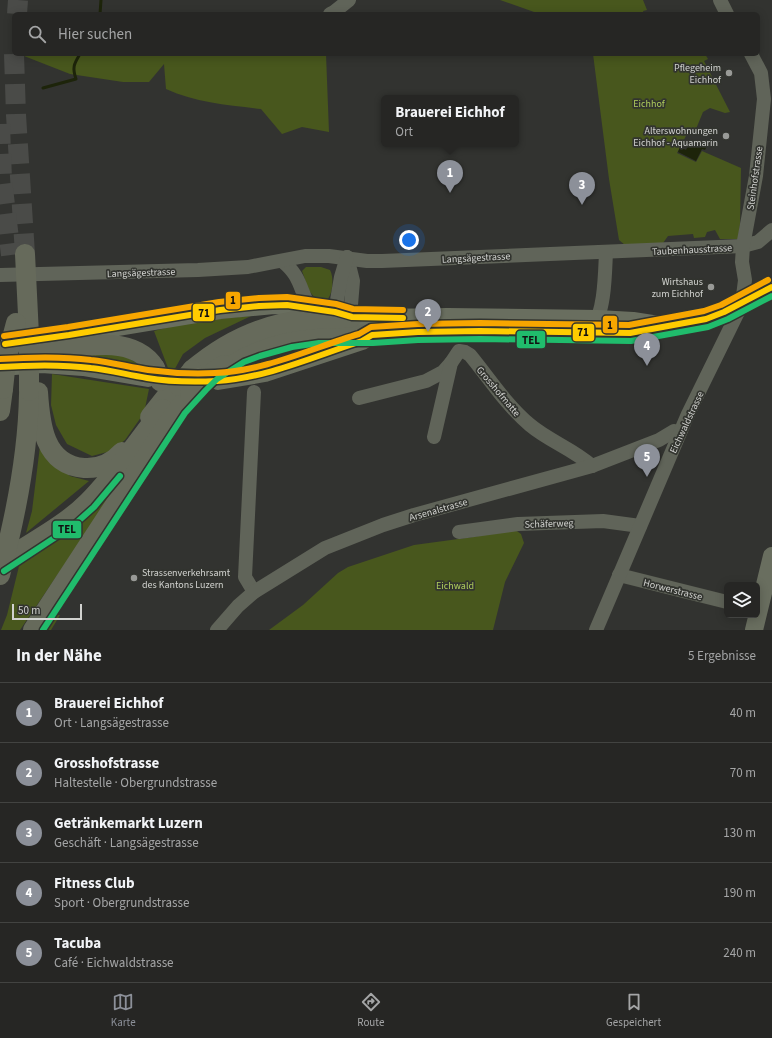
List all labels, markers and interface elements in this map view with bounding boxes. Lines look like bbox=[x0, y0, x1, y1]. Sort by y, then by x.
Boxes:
search box bbox=[12, 12, 760, 56]
icon: search bbox=[26, 23, 48, 45]
text: Hier suchen bbox=[58, 24, 132, 45]
place label: Pflegeheim Eichhof bbox=[674, 61, 722, 87]
marker: Pflegeheim Eichhof bbox=[724, 68, 734, 78]
popup bbox=[381, 95, 519, 147]
park label: Eichhof bbox=[633, 97, 666, 111]
text: Brauerei Eichhof bbox=[395, 102, 505, 123]
text: Ort bbox=[395, 123, 413, 141]
place label: Alterswohnungen Eichhof - Aquamarin bbox=[633, 124, 718, 150]
marker: Alterswohnungen Eichhof - Aquamarin bbox=[721, 131, 731, 141]
street label: Steinhofstrasse bbox=[744, 145, 766, 211]
pin: 1 bbox=[437, 160, 463, 193]
pin: 3 bbox=[569, 172, 595, 205]
your location bbox=[399, 230, 419, 250]
street label: Taubenhausstrasse bbox=[652, 241, 732, 259]
street label: Langsägestrasse bbox=[441, 249, 511, 267]
street label: Langsägestrasse bbox=[107, 265, 176, 281]
place label: Wirtshaus zum Eichhof bbox=[652, 275, 704, 301]
marker: Wirtshaus zum Eichhof bbox=[706, 282, 716, 292]
line badge: 1 bbox=[225, 291, 241, 310]
text: 1 bbox=[230, 293, 236, 308]
pin: 2 bbox=[415, 299, 441, 332]
line badge: 71 bbox=[192, 303, 215, 322]
text: 71 bbox=[198, 306, 210, 321]
line badge: 1 bbox=[602, 315, 618, 334]
text: 1 bbox=[607, 318, 613, 333]
line badge: 71 bbox=[572, 323, 595, 342]
text: 71 bbox=[577, 325, 589, 340]
line badge: TEL bbox=[516, 330, 546, 349]
text: TEL bbox=[522, 333, 540, 348]
pin: 4 bbox=[634, 333, 660, 366]
street label: Grosshofmatte bbox=[473, 364, 523, 420]
street label: Eichwaldstrasse bbox=[666, 389, 707, 456]
pin: 5 bbox=[634, 444, 660, 477]
street label: Arsenalstrasse bbox=[407, 495, 469, 525]
street label: Schäferweg bbox=[524, 516, 574, 532]
line badge: TEL bbox=[52, 520, 82, 539]
text: TEL bbox=[58, 522, 76, 537]
place label: Strassenverkehrsamt des Kantons Luzern bbox=[142, 566, 231, 592]
marker: Strassenverkehrsamt des Kantons Luzern bbox=[129, 573, 139, 583]
street label: Horwerstrasse bbox=[642, 576, 704, 604]
park label: Eichwald bbox=[436, 579, 474, 593]
map controls bbox=[724, 582, 760, 618]
button: layers bbox=[724, 582, 760, 618]
scale bar bbox=[12, 602, 82, 621]
text: 50 m bbox=[18, 603, 40, 618]
text: In der Nähe bbox=[16, 644, 102, 668]
text: 5 Ergebnisse bbox=[688, 647, 756, 665]
text: Brauerei Eichhof bbox=[54, 693, 163, 714]
text: 1 bbox=[26, 704, 32, 722]
text: 40 m bbox=[730, 704, 756, 722]
text: Ort · Langsägestrasse bbox=[54, 714, 169, 732]
text: Grosshofstrasse bbox=[54, 753, 159, 774]
text: 2 bbox=[26, 764, 32, 782]
text: 70 m bbox=[730, 764, 756, 782]
text: Haltestelle · Obergrundstrasse bbox=[54, 774, 217, 792]
text: Getränkemarkt Luzern bbox=[54, 813, 203, 834]
text: 3 bbox=[26, 824, 32, 842]
text: 130 m bbox=[723, 824, 756, 842]
text: Geschäft · Langsägestrasse bbox=[54, 834, 199, 852]
text: Fitness Club bbox=[54, 873, 135, 894]
text: 4 bbox=[26, 884, 32, 902]
text: 190 m bbox=[723, 884, 756, 902]
text: Sport · Obergrundstrasse bbox=[54, 894, 189, 912]
text: Tacuba bbox=[54, 933, 101, 954]
text: 5 bbox=[26, 944, 32, 962]
text: 240 m bbox=[723, 944, 756, 962]
text: Café · Eichwaldstrasse bbox=[54, 954, 174, 972]
tab: Karte bbox=[111, 991, 136, 1030]
tab: Route bbox=[357, 991, 384, 1030]
tab: Gespeichert bbox=[606, 991, 661, 1030]

